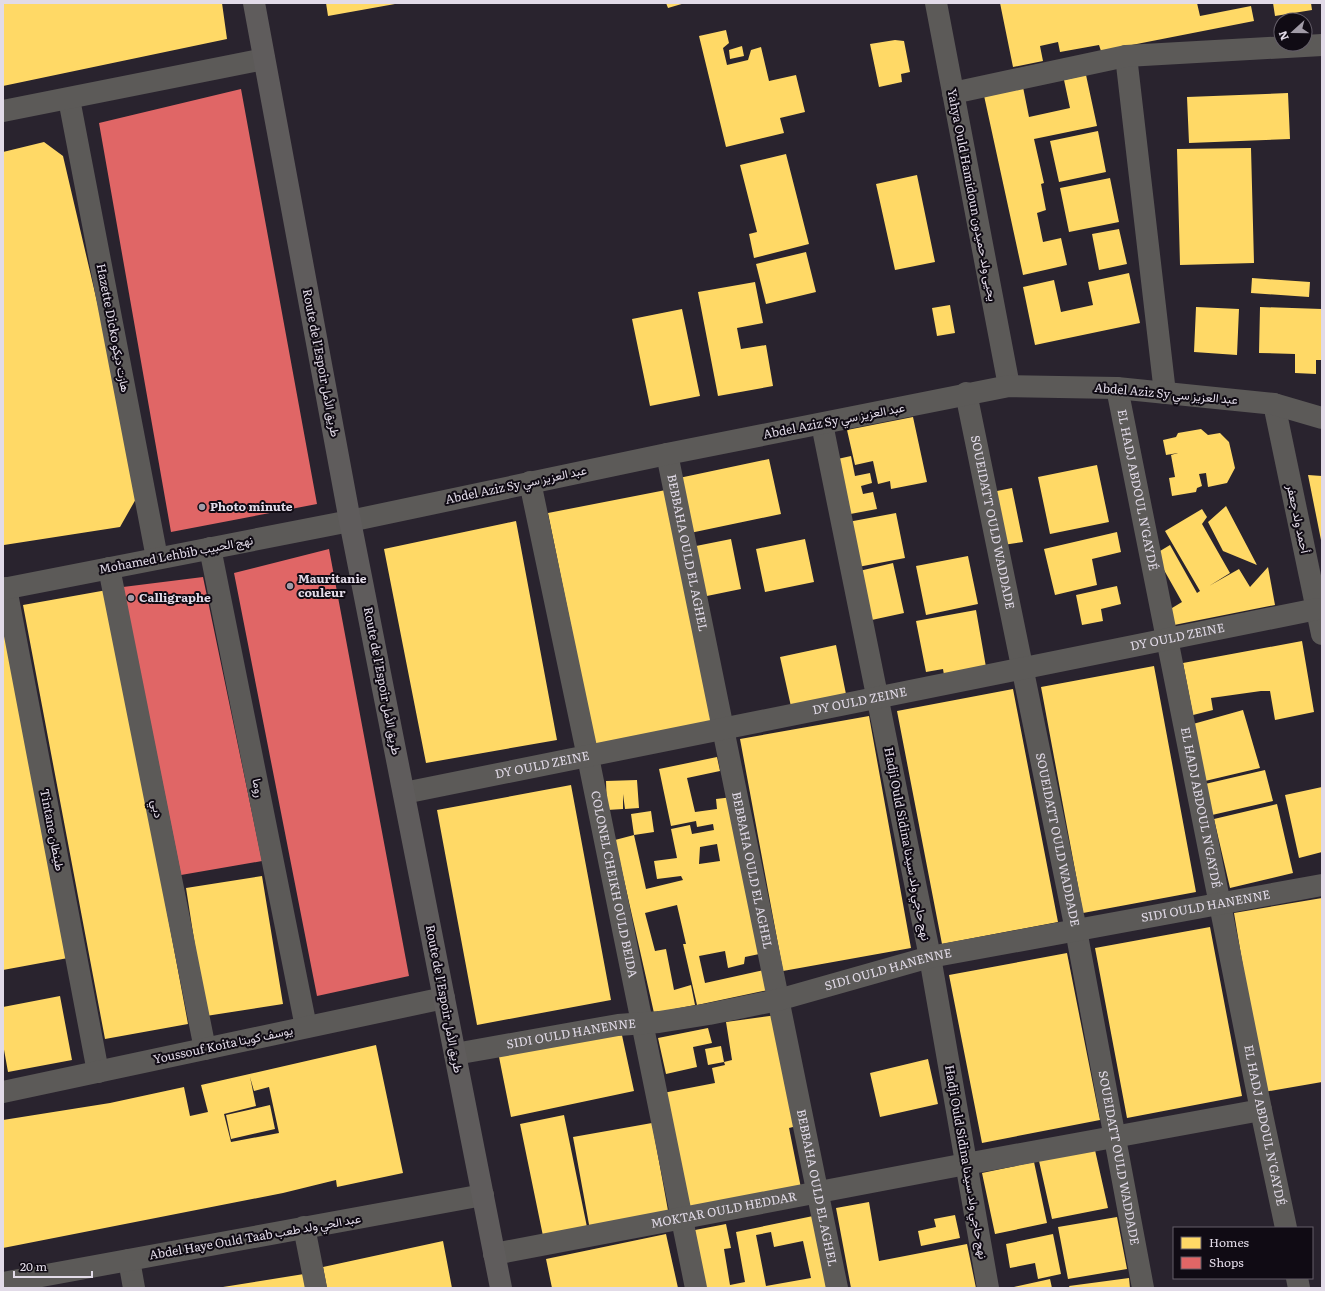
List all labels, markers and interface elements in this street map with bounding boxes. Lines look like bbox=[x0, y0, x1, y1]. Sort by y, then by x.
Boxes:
north arrow bbox=[1273, 12, 1313, 52]
text: N bbox=[1274, 29, 1292, 43]
street label: Yahya Ould Hamidoun يحيى ولد حميدون bbox=[944, 87, 1002, 303]
street label: Hazette Dicko هازت ديكو bbox=[93, 262, 135, 394]
street label: Route de l’Espoir طريق الأمل bbox=[299, 287, 345, 439]
street label: Abdel Aziz Sy عبد العزيز سي bbox=[1093, 378, 1239, 410]
street label: Abdel Aziz Sy عبد العزيز سي bbox=[761, 397, 907, 445]
street label: EL HADJ ABDOUL N'GAYDÉ bbox=[1113, 408, 1163, 572]
street label: SOUEIDATT OULD WADDADE bbox=[967, 434, 1020, 611]
street label: Abdel Aziz Sy عبد العزيز سي bbox=[443, 460, 589, 510]
street label: BEBBAHA OULD EL AGHEL bbox=[663, 472, 713, 633]
street label: أحمد ولد جعفر bbox=[1283, 482, 1315, 555]
place label: Photo minute bbox=[210, 497, 293, 515]
marker: Photo minute bbox=[197, 502, 207, 512]
street label: Mohamed Lehbib نهج الحبيب bbox=[97, 530, 255, 579]
place label: Mauritanie couleur bbox=[298, 569, 367, 601]
marker: Mauritanie couleur bbox=[285, 581, 295, 591]
place label: Calligraphe bbox=[139, 588, 211, 606]
marker: Calligraphe bbox=[126, 593, 136, 603]
street label: Route de l’Espoir طريق الأمل bbox=[360, 605, 406, 757]
street label: DY OULD ZEINE bbox=[1128, 618, 1226, 654]
street label: DY OULD ZEINE bbox=[811, 682, 909, 718]
street label: EL HADJ ABDOUL N'GAYDÉ bbox=[1177, 725, 1227, 890]
street label: Hadji Ould Sidina نهج حاجي ولد سيدنا bbox=[878, 745, 936, 943]
street label: DY OULD ZEINE bbox=[493, 746, 591, 782]
street label: SOUEIDATT OULD WADDADE bbox=[1032, 751, 1085, 928]
street label: روما bbox=[248, 777, 270, 799]
street label: Tintane طينطان bbox=[36, 787, 70, 873]
street label: COLONEL CHEIKH OULD BEIDA bbox=[587, 789, 643, 979]
street label: BEBBAHA OULD EL AGHEL bbox=[728, 790, 778, 951]
street label: دبي bbox=[145, 798, 169, 820]
street label: SIDI OULD HANENNE bbox=[1139, 885, 1272, 926]
street label: Route de l’Espoir طريق الأمل bbox=[422, 923, 468, 1075]
street label: SIDI OULD HANENNE bbox=[822, 943, 953, 994]
street label: SIDI OULD HANENNE bbox=[505, 1014, 637, 1053]
street label: Youssouf Koita يوسف كويتا bbox=[151, 1020, 294, 1068]
street label: EL HADJ ABDOUL N'GAYDÉ bbox=[1240, 1043, 1291, 1208]
street label: Hadji Ould Sidina نهج حاجي ولد سيدنا bbox=[939, 1063, 993, 1261]
street label: SOUEIDATT OULD WADDADE bbox=[1094, 1069, 1145, 1247]
street label: BEBBAHA OULD EL AGHEL bbox=[793, 1107, 842, 1268]
street label: MOKTAR OULD HEDDAR bbox=[649, 1186, 799, 1232]
street label: Abdel Haye Ould Taab عبد الحي ولد طعب bbox=[148, 1209, 362, 1265]
legend bbox=[1173, 1227, 1313, 1279]
text: Homes bbox=[1209, 1233, 1249, 1251]
scale bar bbox=[14, 1253, 92, 1279]
text: Shops bbox=[1209, 1253, 1244, 1271]
text: 20 m bbox=[20, 1257, 47, 1275]

